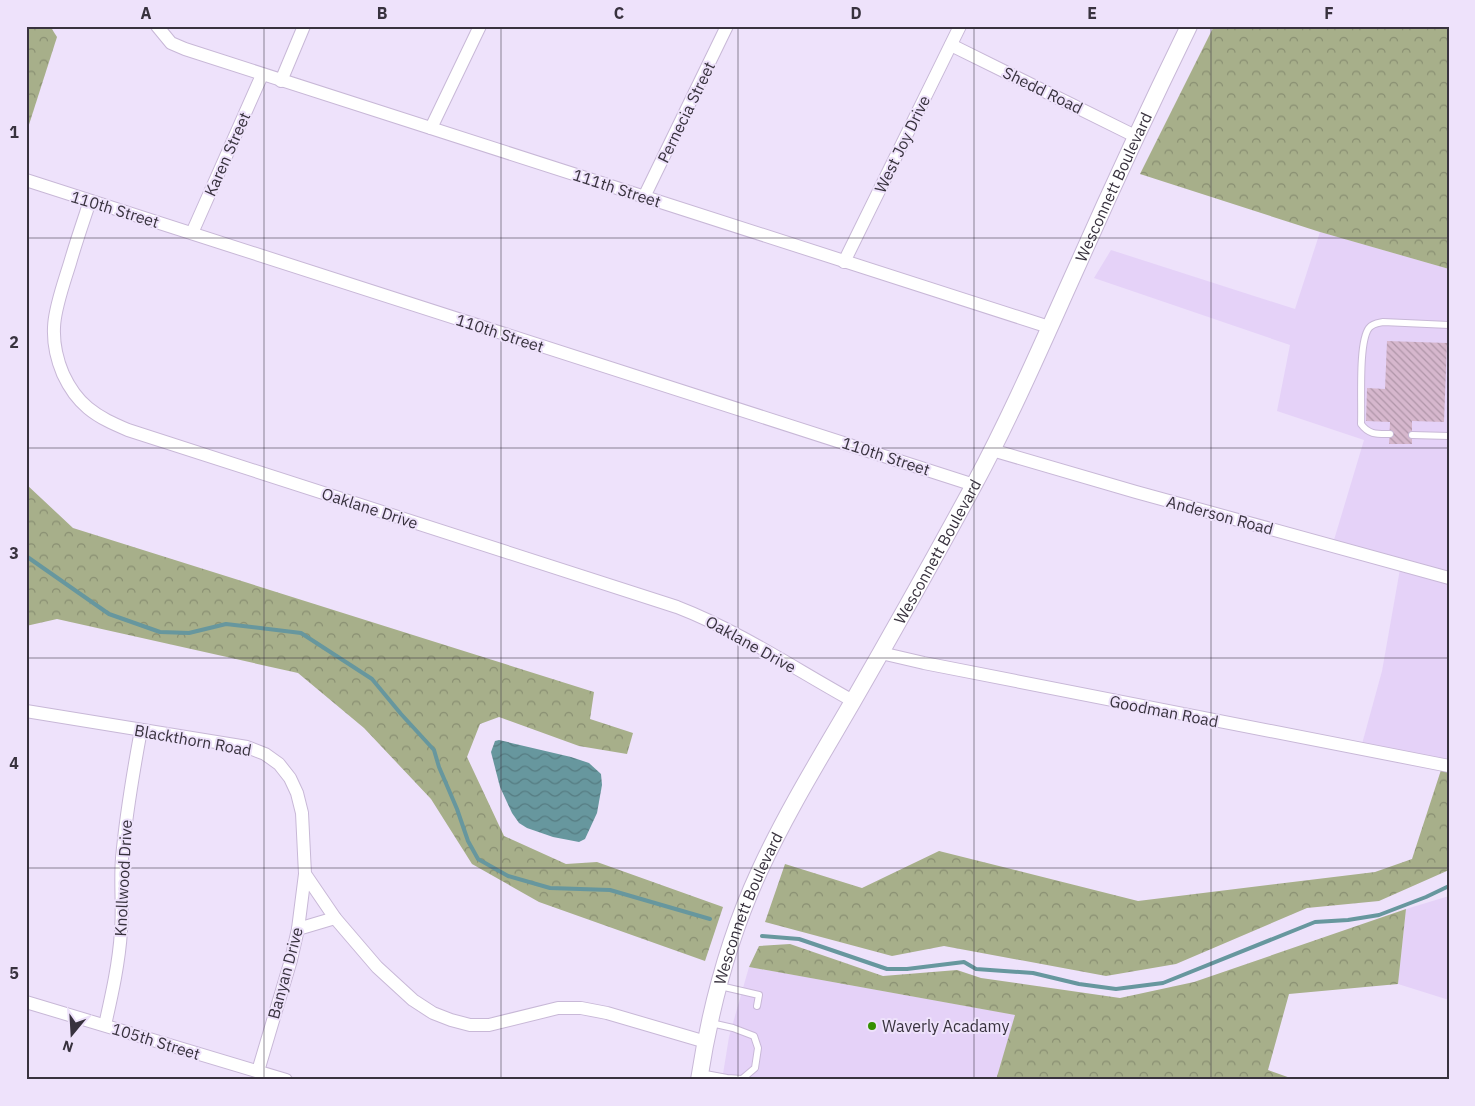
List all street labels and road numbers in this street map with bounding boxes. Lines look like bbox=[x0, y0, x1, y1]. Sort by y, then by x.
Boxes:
street label: Pernecia Street bbox=[653, 58, 719, 166]
street label: Shedd Road bbox=[1000, 62, 1086, 118]
street label: West Joy Drive bbox=[870, 92, 934, 196]
street label: Karen Street bbox=[200, 109, 254, 199]
street label: Wesconnett Boulevard bbox=[1071, 109, 1156, 265]
street label: 111th Street bbox=[571, 164, 663, 212]
street label: 110th Street bbox=[68, 186, 162, 232]
street label: 110th Street bbox=[454, 309, 546, 357]
street label: 110th Street bbox=[840, 432, 932, 480]
street label: Wesconnett Boulevard bbox=[889, 476, 985, 627]
street label: Oaklane Drive bbox=[319, 483, 421, 533]
street label: Anderson Road bbox=[1164, 491, 1276, 539]
street label: Oaklane Drive bbox=[702, 611, 800, 677]
street label: Goodman Road bbox=[1108, 691, 1220, 731]
street label: Blackthorn Road bbox=[133, 720, 253, 760]
street label: Knollwood Drive bbox=[110, 819, 136, 937]
street label: Wesconnett Boulevard bbox=[709, 829, 787, 987]
street label: Banyan Drive bbox=[263, 925, 307, 1021]
street label: 105th Street bbox=[109, 1018, 203, 1064]

